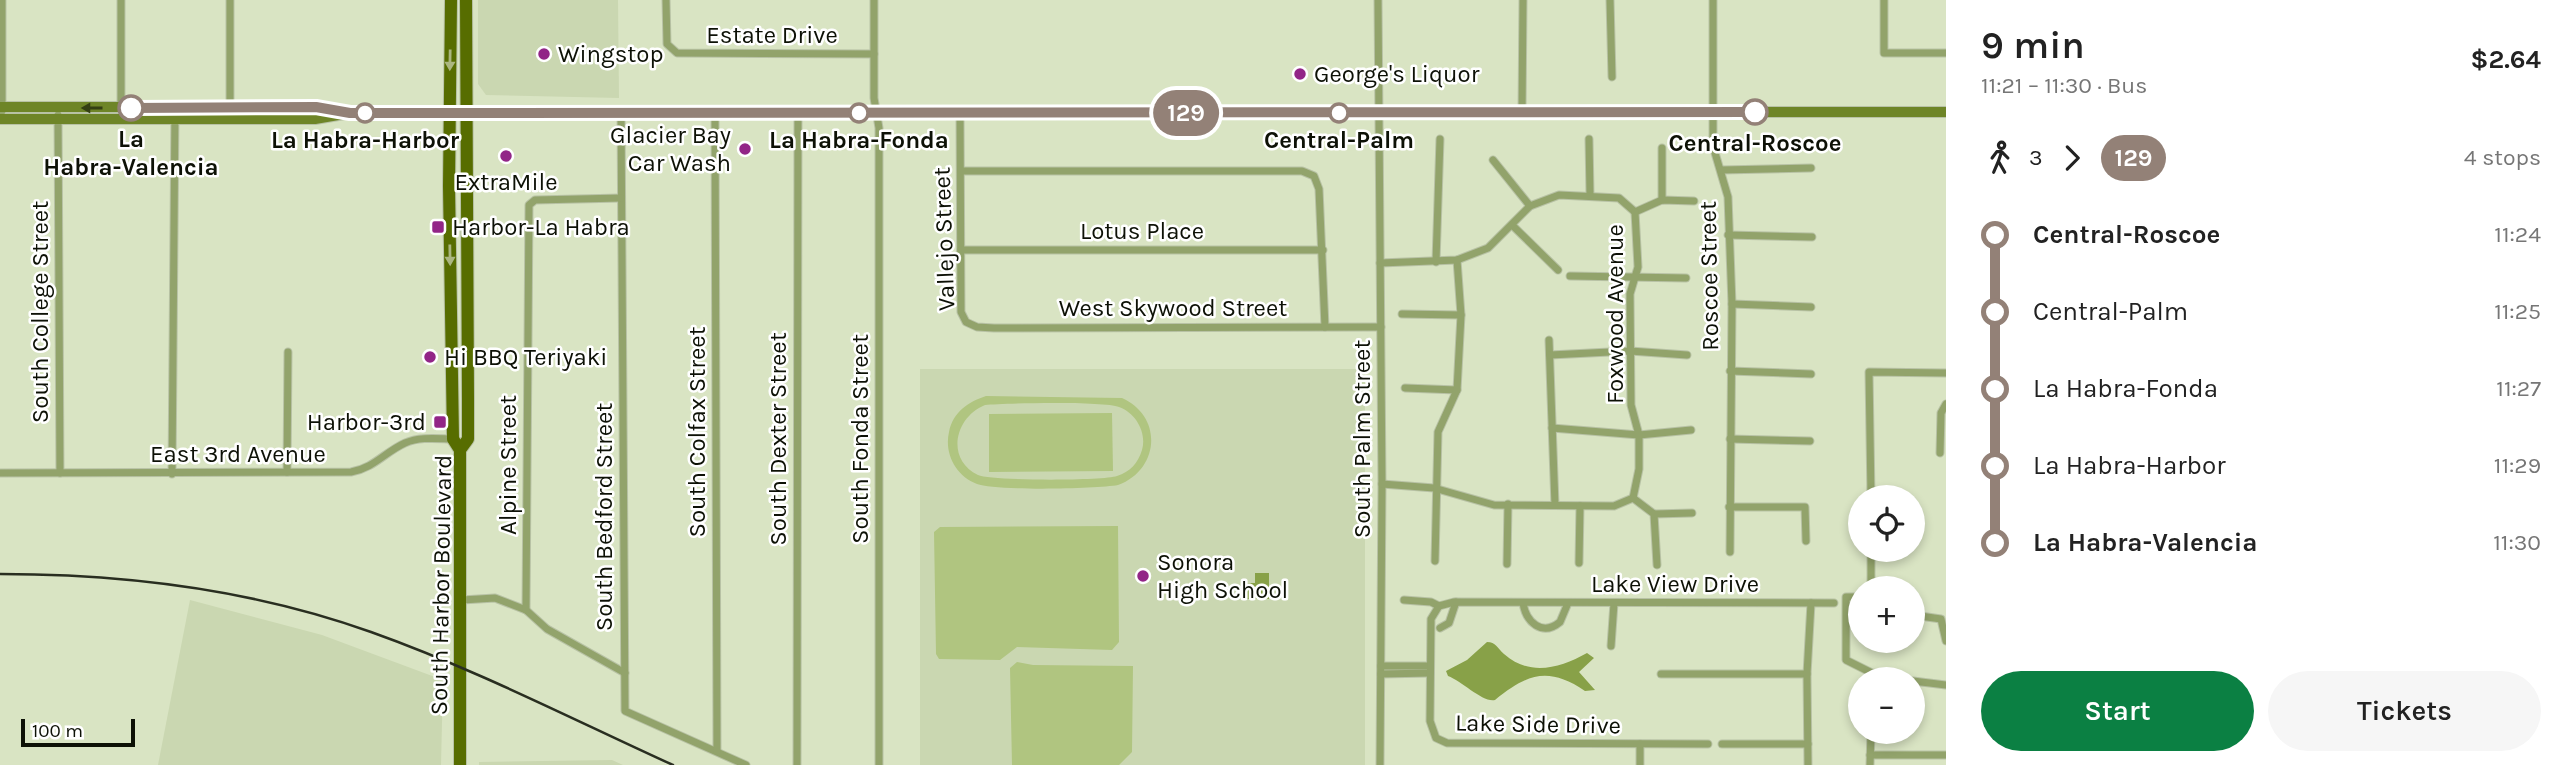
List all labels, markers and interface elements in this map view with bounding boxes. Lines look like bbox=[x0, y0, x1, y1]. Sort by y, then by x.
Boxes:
street label: Estate Drive bbox=[706, 21, 838, 49]
text: 9 min bbox=[1981, 23, 2085, 68]
place label: Wingstop bbox=[558, 40, 663, 68]
text: $2.64 bbox=[2471, 44, 2541, 75]
marker: Wingstop bbox=[536, 46, 552, 62]
one-way arrow bbox=[444, 49, 456, 71]
place label: George's Liquor bbox=[1314, 60, 1480, 88]
marker: George's Liquor bbox=[1292, 66, 1308, 82]
text: 11:21 – 11:30 · Bus bbox=[1981, 72, 2147, 99]
line badge: 129 bbox=[1146, 90, 1226, 136]
marker: La Habra-Valencia bbox=[118, 95, 144, 121]
text: 129 bbox=[1167, 99, 1205, 127]
marker: Central-Roscoe bbox=[1742, 99, 1768, 125]
one-way arrow bbox=[80, 102, 102, 114]
marker: La Habra-Harbor bbox=[355, 103, 375, 123]
marker: La Habra-Fonda bbox=[849, 103, 869, 123]
marker: Central-Palm bbox=[1329, 103, 1349, 123]
place label: Glacier Bay Car Wash bbox=[610, 121, 731, 177]
place label: La Habra-Valencia bbox=[43, 125, 219, 181]
place label: La Habra-Harbor bbox=[271, 126, 460, 154]
place label: La Habra-Fonda bbox=[769, 126, 949, 154]
place label: Central-Palm bbox=[1264, 126, 1414, 154]
place label: Central-Roscoe bbox=[1669, 129, 1841, 157]
icon: walk bbox=[1981, 139, 2019, 177]
icon: forward bbox=[2053, 139, 2091, 177]
marker: Glacier Bay Car Wash bbox=[737, 141, 753, 157]
text: 3 bbox=[2029, 144, 2043, 171]
text: 129 bbox=[2115, 144, 2152, 172]
text: 4 stops bbox=[2464, 144, 2541, 171]
marker: ExtraMile bbox=[498, 148, 514, 164]
street label: Vallejo Street bbox=[927, 167, 961, 311]
place label: ExtraMile bbox=[454, 168, 558, 196]
street label: South College Street bbox=[26, 201, 54, 423]
street label: Roscoe Street bbox=[1694, 201, 1724, 351]
place label: Harbor-La Habra bbox=[452, 213, 630, 241]
street label: Lotus Place bbox=[1080, 217, 1204, 245]
marker: Harbor-La Habra bbox=[430, 219, 446, 235]
text: Central-Roscoe bbox=[2033, 219, 2220, 250]
text: 11:24 bbox=[2494, 221, 2541, 248]
street label: Foxwood Avenue bbox=[1601, 224, 1629, 404]
one-way arrow bbox=[444, 244, 456, 266]
street label: West Skywood Street bbox=[1059, 294, 1287, 322]
text: Central-Palm bbox=[2033, 296, 2188, 327]
text: 11:25 bbox=[2494, 298, 2541, 325]
street label: South Colfax Street bbox=[683, 326, 711, 538]
street label: South Dexter Street bbox=[764, 332, 792, 546]
street label: South Fonda Street bbox=[846, 334, 874, 544]
street label: South Palm Street bbox=[1348, 340, 1376, 538]
place label: Hi BBQ Teriyaki bbox=[444, 343, 608, 371]
marker: Hi BBQ Teriyaki bbox=[422, 349, 438, 365]
text: La Habra-Fonda bbox=[2033, 373, 2218, 404]
text: 11:27 bbox=[2496, 375, 2541, 402]
street label: Alpine Street bbox=[494, 395, 522, 535]
street label: South Bedford Street bbox=[590, 403, 618, 631]
place label: Harbor-3rd bbox=[307, 408, 426, 436]
marker: Harbor-3rd bbox=[432, 414, 448, 430]
street label: East 3rd Avenue bbox=[150, 440, 326, 468]
text: La Habra-Harbor bbox=[2033, 450, 2226, 481]
text: 11:29 bbox=[2494, 452, 2541, 479]
street label: South Harbor Boulevard bbox=[425, 454, 457, 716]
map controls bbox=[1848, 485, 1925, 744]
button: locate bbox=[1848, 485, 1925, 562]
text: La Habra-Valencia bbox=[2033, 527, 2258, 558]
text: 11:30 bbox=[2493, 529, 2541, 556]
place label: Sonora High School bbox=[1157, 548, 1288, 604]
marker: Sonora High School bbox=[1135, 568, 1151, 584]
street label: Lake View Drive bbox=[1591, 570, 1759, 598]
button: + bbox=[1848, 576, 1925, 653]
button: − bbox=[1848, 667, 1925, 744]
button: Start bbox=[1981, 671, 2254, 751]
button: Tickets bbox=[2268, 671, 2541, 751]
street label: Lake Side Drive bbox=[1455, 709, 1621, 739]
scale bar bbox=[21, 716, 135, 748]
text: 100 m bbox=[32, 720, 83, 742]

